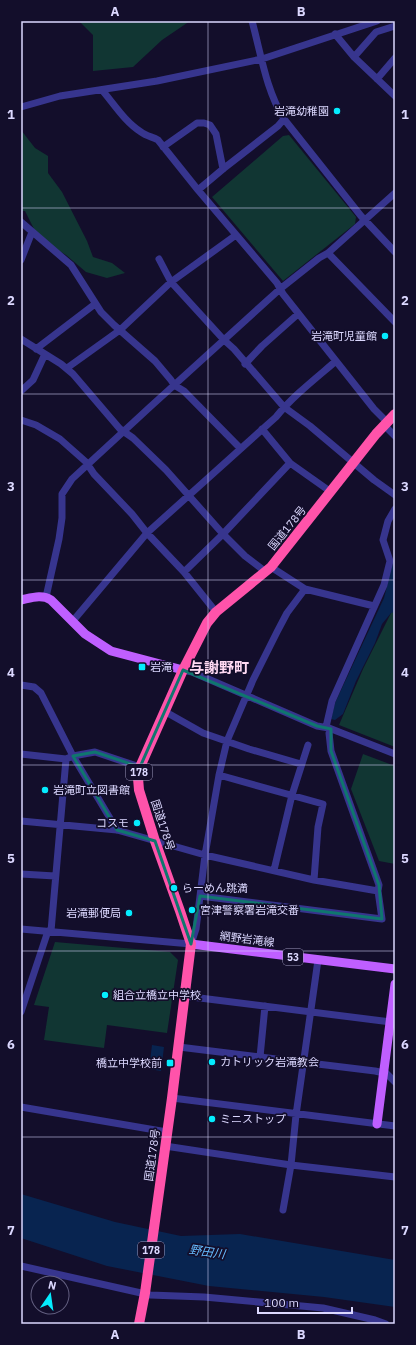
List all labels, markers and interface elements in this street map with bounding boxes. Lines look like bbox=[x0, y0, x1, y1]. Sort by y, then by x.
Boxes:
text: A bbox=[111, 3, 120, 20]
text: B bbox=[297, 3, 306, 20]
place label: 岩滝幼稚園 bbox=[274, 104, 329, 118]
text: 1 bbox=[7, 106, 15, 123]
marker: 岩滝幼稚園 bbox=[332, 106, 342, 116]
text: 1 bbox=[401, 106, 409, 123]
text: 2 bbox=[7, 292, 15, 309]
text: 2 bbox=[401, 292, 409, 309]
place label: 岩滝町児童館 bbox=[311, 329, 377, 343]
marker: 岩滝町児童館 bbox=[380, 331, 390, 341]
text: 3 bbox=[7, 478, 15, 495]
text: 3 bbox=[401, 478, 409, 495]
street label: 国道178号 bbox=[265, 503, 309, 553]
district label: 与謝野町 bbox=[189, 658, 249, 677]
place label: 岩滝 bbox=[150, 660, 172, 674]
marker: 岩滝 bbox=[137, 662, 147, 672]
text: 4 bbox=[7, 664, 15, 681]
text: 4 bbox=[401, 664, 409, 681]
road number: 178 bbox=[126, 764, 152, 780]
place label: 岩滝町立図書館 bbox=[53, 783, 130, 797]
marker: 岩滝町立図書館 bbox=[40, 785, 50, 795]
street label: 国道178号 bbox=[148, 798, 178, 852]
place label: コスモ bbox=[96, 816, 129, 830]
marker: コスモ bbox=[132, 818, 142, 828]
text: 5 bbox=[7, 850, 15, 867]
text: 5 bbox=[401, 850, 409, 867]
place label: らーめん跳満 bbox=[182, 881, 248, 895]
marker: らーめん跳満 bbox=[169, 883, 179, 893]
place label: 宮津警察署岩滝交番 bbox=[200, 903, 299, 917]
marker: 宮津警察署岩滝交番 bbox=[187, 905, 197, 915]
place label: 岩滝郵便局 bbox=[66, 906, 121, 920]
marker: 岩滝郵便局 bbox=[124, 908, 134, 918]
street label: 網野岩滝線 bbox=[219, 929, 275, 949]
road number: 53 bbox=[283, 949, 303, 965]
place label: 組合立橋立中学校 bbox=[113, 988, 201, 1002]
marker: 組合立橋立中学校 bbox=[100, 990, 110, 1000]
text: 6 bbox=[7, 1036, 15, 1053]
text: 6 bbox=[401, 1036, 409, 1053]
place label: カトリック岩滝教会 bbox=[220, 1055, 319, 1069]
place label: 橋立中学校前 bbox=[96, 1056, 162, 1070]
marker: カトリック岩滝教会 bbox=[207, 1057, 217, 1067]
marker: 橋立中学校前 bbox=[165, 1058, 175, 1068]
place label: ミニストップ bbox=[220, 1112, 286, 1126]
marker: ミニストップ bbox=[207, 1114, 217, 1124]
street label: 国道178号 bbox=[141, 1128, 163, 1182]
text: 7 bbox=[7, 1222, 15, 1239]
text: 7 bbox=[401, 1222, 409, 1239]
road number: 178 bbox=[138, 1242, 164, 1258]
water label: 野田川 bbox=[188, 1242, 228, 1262]
north arrow bbox=[30, 1275, 70, 1315]
text: N bbox=[47, 1278, 58, 1293]
scale bar bbox=[258, 1289, 352, 1315]
text: 100 m bbox=[264, 1295, 299, 1310]
text: A bbox=[111, 1326, 120, 1343]
text: B bbox=[297, 1326, 306, 1343]

